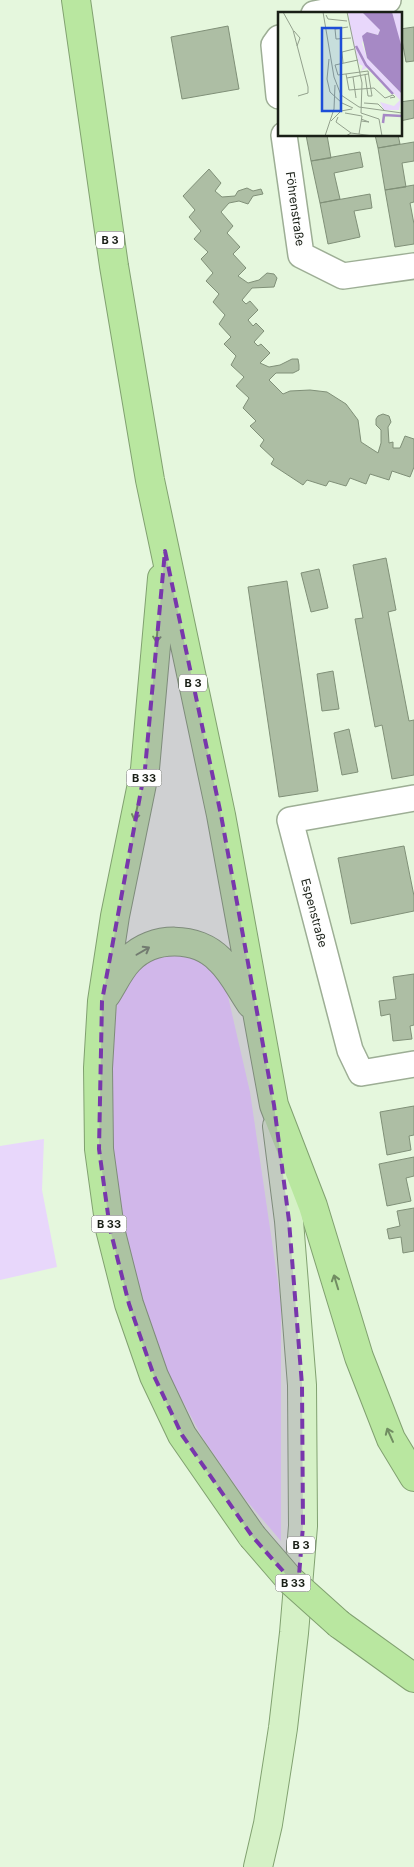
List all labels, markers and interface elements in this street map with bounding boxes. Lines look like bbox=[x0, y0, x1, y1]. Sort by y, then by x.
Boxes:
inset map bbox=[278, 12, 402, 136]
street label: Föhrenstraße bbox=[283, 171, 308, 247]
road number: B 3 bbox=[96, 232, 124, 248]
one-way arrow bbox=[152, 626, 162, 642]
road number: B 3 bbox=[179, 674, 207, 691]
road number: B 33 bbox=[126, 770, 162, 786]
one-way arrow bbox=[131, 805, 141, 821]
street label: Espenstraße bbox=[298, 877, 331, 949]
one-way arrow bbox=[135, 945, 149, 955]
road number: B 33 bbox=[92, 1216, 126, 1232]
one-way arrow bbox=[330, 1274, 340, 1290]
one-way arrow bbox=[384, 1428, 394, 1443]
road number: B 3 bbox=[287, 1536, 315, 1554]
road number: B 33 bbox=[276, 1575, 310, 1592]

